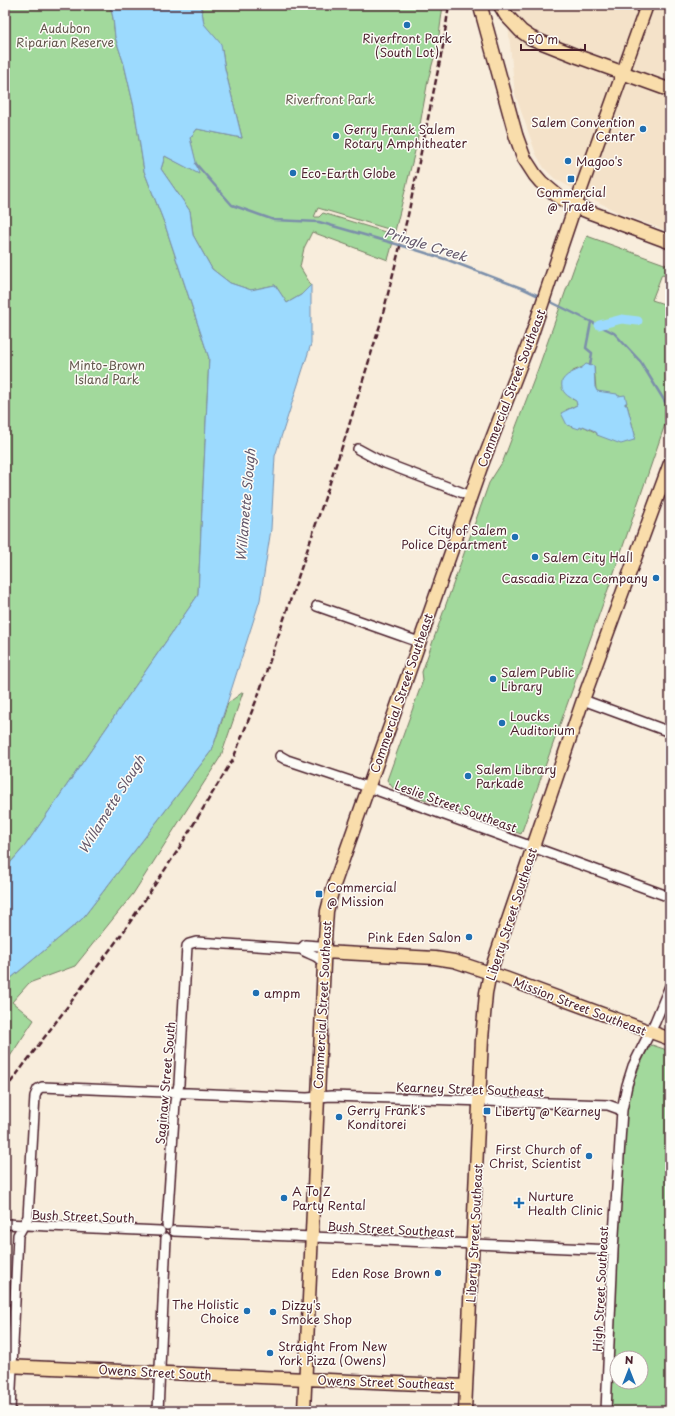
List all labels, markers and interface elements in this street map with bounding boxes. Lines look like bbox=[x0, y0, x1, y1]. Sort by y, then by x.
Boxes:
park label: Audubon Riparian Reserve bbox=[16, 19, 114, 51]
marker: Riverfront Park (South Lot) bbox=[402, 20, 412, 30]
scale bar bbox=[521, 26, 585, 52]
place label: Riverfront Park (South Lot) bbox=[362, 29, 452, 61]
text: 50 m bbox=[527, 30, 558, 48]
park label: Riverfront Park bbox=[285, 90, 375, 108]
place label: Salem Convention Center bbox=[531, 113, 635, 145]
place label: Gerry Frank Salem Rotary Amphitheater bbox=[344, 120, 467, 152]
marker: Salem Convention Center bbox=[638, 124, 648, 134]
marker: Gerry Frank Salem Rotary Amphitheater bbox=[331, 131, 341, 141]
place label: Magoo's bbox=[576, 152, 623, 170]
marker: Magoo's bbox=[563, 156, 573, 166]
place label: Eco-Earth Globe bbox=[301, 164, 396, 182]
marker: Eco-Earth Globe bbox=[288, 168, 298, 178]
marker: Commercial @ Trade bbox=[566, 174, 576, 184]
place label: Commercial @ Trade bbox=[536, 183, 606, 215]
water label: Pringle Creek bbox=[382, 222, 471, 266]
street label: Commercial Street Southeast bbox=[472, 306, 550, 470]
park label: Minto-Brown Island Park bbox=[69, 356, 145, 388]
water label: Willamette Slough bbox=[231, 448, 259, 562]
place label: City of Salem Police Department bbox=[401, 521, 507, 553]
marker: City of Salem Police Department bbox=[510, 532, 520, 542]
place label: Salem City Hall bbox=[543, 548, 633, 566]
marker: Salem City Hall bbox=[530, 552, 540, 562]
place label: Cascadia Pizza Company bbox=[502, 569, 648, 587]
marker: Cascadia Pizza Company bbox=[651, 573, 661, 583]
street label: Commercial Street Southeast bbox=[365, 610, 437, 775]
place label: Salem Public Library bbox=[501, 663, 574, 695]
marker: Salem Public Library bbox=[488, 674, 498, 684]
place label: Loucks Auditorium bbox=[510, 707, 575, 739]
marker: Loucks Auditorium bbox=[497, 718, 507, 728]
water label: Willamette Slough bbox=[73, 751, 149, 857]
place label: Salem Library Parkade bbox=[476, 760, 557, 792]
marker: Salem Library Parkade bbox=[463, 771, 473, 781]
street label: Leslie Street Southeast bbox=[392, 776, 520, 837]
street label: Liberty Street Southeast bbox=[481, 845, 541, 983]
place label: Commercial @ Mission bbox=[327, 878, 397, 910]
marker: Commercial @ Mission bbox=[314, 889, 324, 899]
street label: Commercial Street Southeast bbox=[309, 920, 335, 1089]
place label: Pink Eden Salon bbox=[368, 928, 461, 946]
marker: Pink Eden Salon bbox=[464, 932, 474, 942]
street label: Mission Street Southeast bbox=[511, 972, 649, 1040]
place label: ampm bbox=[264, 984, 300, 1002]
marker: ampm bbox=[251, 988, 261, 998]
street label: Saginaw Street South bbox=[151, 1021, 179, 1145]
street label: Kearney Street Southeast bbox=[396, 1077, 544, 1101]
place label: Gerry Frank's Konditorei bbox=[347, 1101, 426, 1133]
place label: Liberty @ Kearney bbox=[495, 1102, 601, 1120]
marker: Liberty @ Kearney bbox=[482, 1106, 492, 1116]
marker: Gerry Frank's Konditorei bbox=[334, 1112, 344, 1122]
place label: First Church of Christ, Scientist bbox=[489, 1140, 582, 1172]
marker: First Church of Christ, Scientist bbox=[584, 1151, 594, 1161]
street label: Liberty Street Southeast bbox=[461, 1163, 487, 1303]
place label: A To Z Party Rental bbox=[292, 1182, 366, 1214]
place label: Nurture Health Clinic bbox=[528, 1187, 603, 1219]
marker: A To Z Party Rental bbox=[279, 1193, 289, 1203]
marker: Nurture Health Clinic bbox=[513, 1197, 525, 1209]
street label: Bush Street South bbox=[31, 1205, 135, 1227]
street label: Bush Street Southeast bbox=[327, 1217, 455, 1241]
street label: High Street Southeast bbox=[588, 1226, 612, 1352]
place label: Eden Rose Brown bbox=[331, 1264, 430, 1282]
marker: Eden Rose Brown bbox=[433, 1268, 443, 1278]
place label: The Holistic Choice bbox=[172, 1295, 239, 1327]
place label: Dizzy's Smoke Shop bbox=[281, 1296, 352, 1328]
marker: The Holistic Choice bbox=[242, 1306, 252, 1316]
marker: Dizzy's Smoke Shop bbox=[268, 1307, 278, 1317]
place label: Straight From New York Pizza (Owens) bbox=[278, 1337, 388, 1369]
marker: Straight From New York Pizza (Owens) bbox=[265, 1348, 275, 1358]
north arrow bbox=[609, 1350, 649, 1390]
text: N bbox=[625, 1351, 634, 1368]
street label: Owens Street South bbox=[98, 1360, 212, 1384]
street label: Owens Street Southeast bbox=[317, 1371, 455, 1393]

